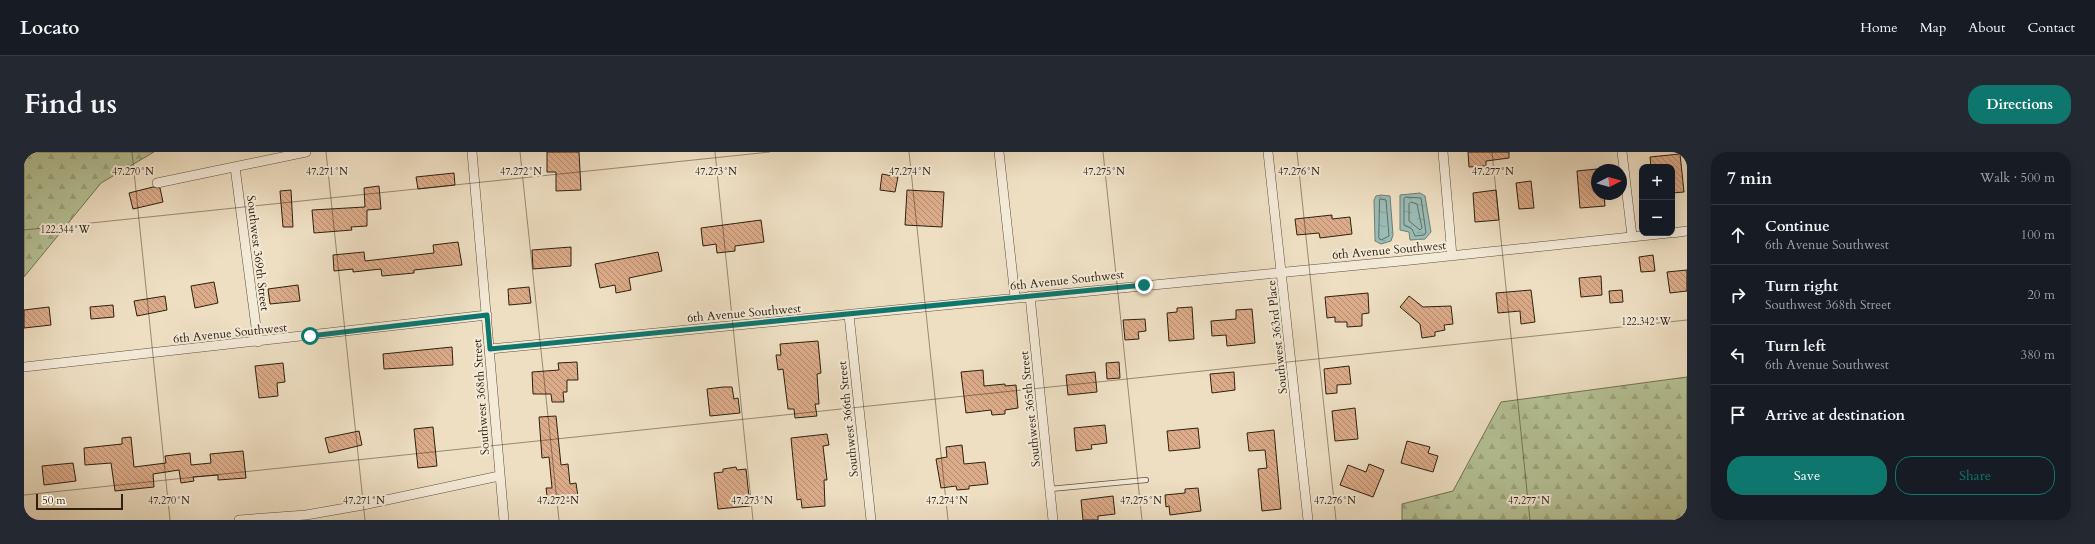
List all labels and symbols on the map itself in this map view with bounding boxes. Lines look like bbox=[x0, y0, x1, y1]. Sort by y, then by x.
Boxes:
north arrow bbox=[1591, 164, 1627, 200]
text: 47.270°N bbox=[112, 165, 154, 179]
text: 47.271°N bbox=[306, 165, 348, 179]
text: 47.272°N bbox=[500, 165, 542, 179]
text: 47.273°N bbox=[695, 165, 737, 179]
text: 47.274°N bbox=[889, 165, 931, 179]
text: 47.275°N bbox=[1083, 165, 1125, 179]
text: 47.276°N bbox=[1278, 165, 1320, 179]
text: 47.277°N bbox=[1472, 165, 1514, 179]
street label: Southwest 369th Street bbox=[243, 194, 273, 312]
text: 122.344°W bbox=[40, 223, 91, 237]
street label: 6th Avenue Southwest bbox=[1331, 237, 1447, 263]
street label: 6th Avenue Southwest bbox=[1009, 266, 1125, 294]
route end bbox=[1135, 276, 1153, 294]
street label: Southwest 363rd Place bbox=[1263, 279, 1291, 395]
street label: 6th Avenue Southwest bbox=[686, 300, 802, 326]
text: 122.342°W bbox=[1621, 315, 1672, 329]
street label: 6th Avenue Southwest bbox=[172, 319, 288, 347]
route start bbox=[301, 327, 319, 345]
street label: Southwest 368th Street bbox=[469, 338, 493, 456]
street label: Southwest 365th Street bbox=[1016, 350, 1044, 468]
street label: Southwest 366th Street bbox=[834, 360, 862, 478]
scale bar bbox=[36, 492, 123, 511]
text: 47.270°N bbox=[148, 494, 190, 508]
text: 47.271°N bbox=[343, 494, 385, 508]
text: 47.272°N bbox=[537, 494, 579, 508]
text: 47.273°N bbox=[731, 494, 773, 508]
text: 47.274°N bbox=[926, 494, 968, 508]
text: 47.275°N bbox=[1120, 494, 1162, 508]
text: 47.276°N bbox=[1314, 494, 1356, 508]
text: 47.277°N bbox=[1508, 494, 1550, 508]

